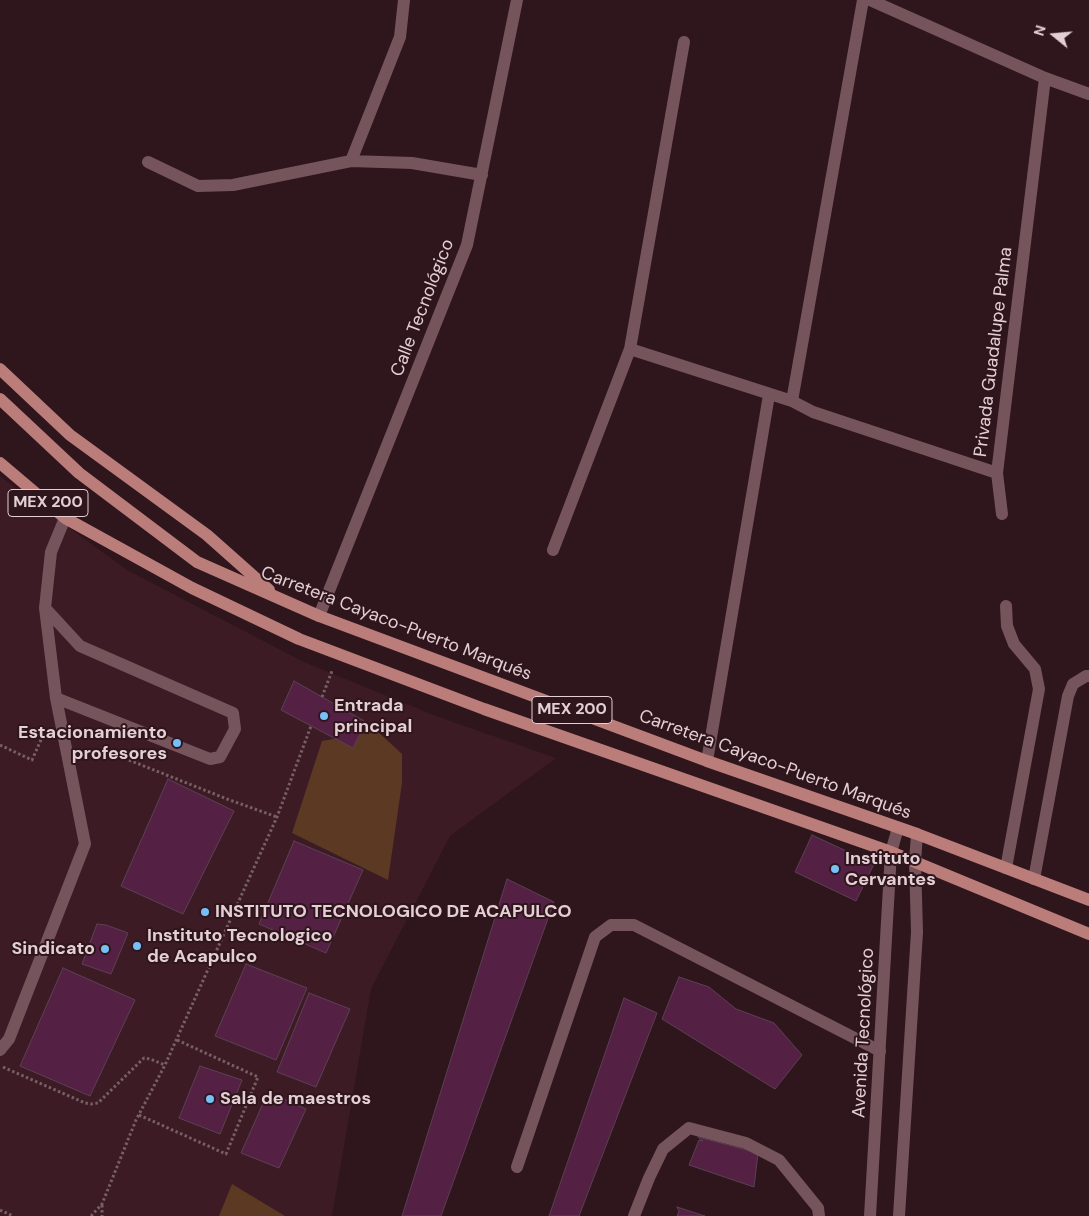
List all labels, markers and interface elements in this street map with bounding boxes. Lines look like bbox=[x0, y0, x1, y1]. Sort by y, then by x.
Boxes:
north arrow bbox=[1029, 10, 1079, 60]
text: N bbox=[1030, 23, 1050, 38]
street label: Calle Tecnológico bbox=[387, 236, 459, 380]
street label: Privada Guadalupe Palma bbox=[970, 246, 1018, 458]
road number: MEX 200 bbox=[8, 489, 88, 516]
street label: Carretera Cayaco-Puerto Marqués bbox=[258, 562, 534, 686]
place label: Entrada principal bbox=[334, 695, 412, 738]
road number: MEX 200 bbox=[532, 696, 612, 724]
street label: Carretera Cayaco-Puerto Marqués bbox=[636, 706, 914, 824]
marker: Entrada principal bbox=[318, 710, 330, 722]
place label: Estacionamiento profesores bbox=[18, 722, 167, 764]
marker: Estacionamiento profesores bbox=[171, 737, 183, 749]
place label: Instituto Cervantes bbox=[845, 848, 936, 891]
marker: Instituto Cervantes bbox=[829, 863, 841, 875]
place label: INSTITUTO TECNOLOGICO DE ACAPULCO bbox=[215, 901, 572, 923]
marker: INSTITUTO TECNOLOGICO DE ACAPULCO bbox=[199, 906, 211, 918]
place label: Instituto Tecnologico de Acapulco bbox=[147, 925, 332, 968]
place label: Sindicato bbox=[11, 938, 95, 960]
marker: Instituto Tecnologico de Acapulco bbox=[131, 940, 143, 952]
marker: Sindicato bbox=[99, 943, 111, 955]
street label: Avenida Tecnológico bbox=[849, 947, 879, 1119]
place label: Sala de maestros bbox=[220, 1088, 371, 1110]
marker: Sala de maestros bbox=[204, 1093, 216, 1105]

